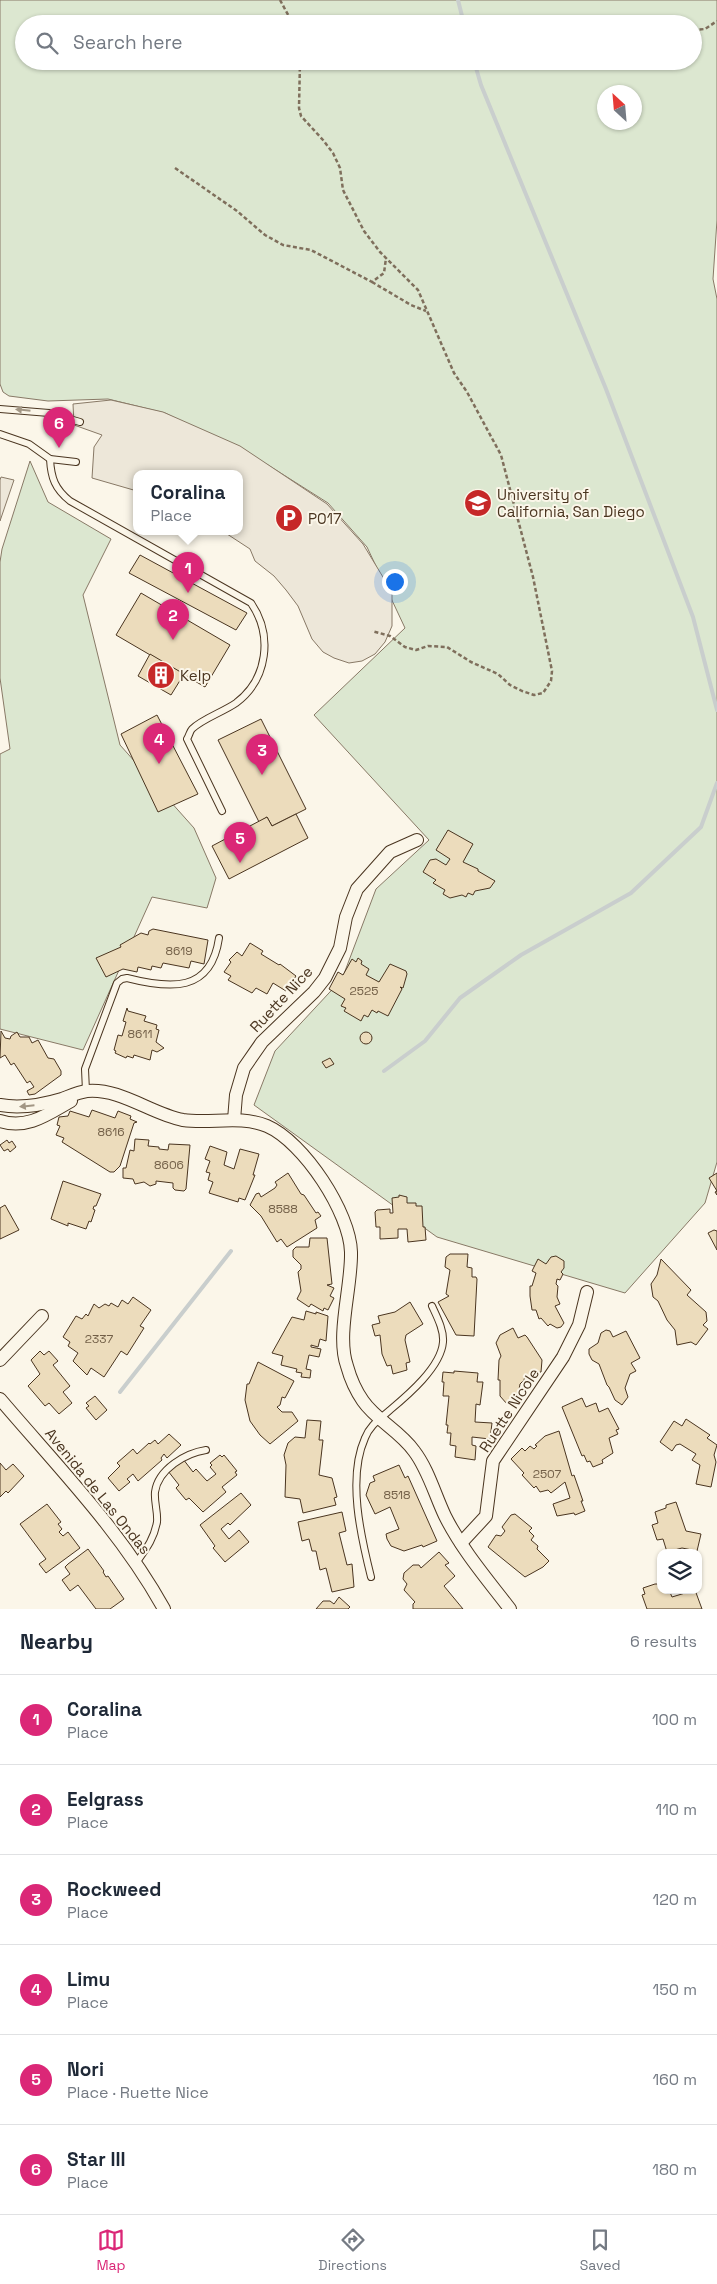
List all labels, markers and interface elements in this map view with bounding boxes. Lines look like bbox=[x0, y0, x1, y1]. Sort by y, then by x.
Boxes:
search box bbox=[15, 15, 702, 70]
icon: search bbox=[33, 29, 61, 57]
text: Search here bbox=[73, 30, 183, 55]
north arrow bbox=[597, 85, 642, 130]
one-way arrow bbox=[15, 406, 31, 414]
pin: 6 bbox=[43, 407, 75, 448]
popup bbox=[133, 470, 243, 535]
text: Coralina bbox=[151, 480, 225, 505]
place label: University of California, San Diego bbox=[497, 485, 645, 521]
school or university icon: University of California, San Diego bbox=[463, 488, 493, 518]
parking icon: P017 bbox=[274, 503, 304, 533]
text: Place bbox=[151, 505, 192, 526]
place label: P017 bbox=[308, 509, 341, 528]
pin: 1 bbox=[172, 552, 204, 593]
your location bbox=[382, 569, 408, 595]
pin: 2 bbox=[157, 599, 189, 640]
building icon: Kelp bbox=[146, 660, 176, 690]
place label: Kelp bbox=[180, 666, 211, 685]
pin: 4 bbox=[143, 723, 175, 764]
pin: 3 bbox=[246, 734, 278, 775]
pin: 5 bbox=[224, 822, 256, 863]
house number: 8619 bbox=[165, 943, 193, 959]
street label: Ruette Nice bbox=[246, 962, 316, 1036]
house number: 2525 bbox=[350, 983, 378, 999]
house number: 8611 bbox=[128, 1026, 152, 1042]
one-way arrow bbox=[18, 1102, 34, 1110]
house number: 8616 bbox=[97, 1124, 125, 1140]
house number: 8606 bbox=[154, 1157, 184, 1173]
house number: 8588 bbox=[268, 1201, 298, 1217]
house number: 2337 bbox=[85, 1331, 113, 1347]
street label: Ruette Nicole bbox=[475, 1364, 543, 1456]
street label: Avenida de Las Ondas bbox=[41, 1424, 155, 1558]
house number: 2507 bbox=[533, 1466, 562, 1482]
house number: 8518 bbox=[384, 1487, 410, 1503]
map controls bbox=[657, 1549, 702, 1594]
button: layers bbox=[657, 1549, 702, 1594]
text: Nearby bbox=[20, 1628, 93, 1655]
text: 6 results bbox=[630, 1631, 697, 1652]
text: Coralina bbox=[67, 1697, 142, 1722]
text: 1 bbox=[32, 1709, 40, 1730]
text: 100 m bbox=[652, 1709, 697, 1730]
text: Place bbox=[67, 1722, 109, 1743]
text: Eelgrass bbox=[67, 1787, 144, 1812]
text: 2 bbox=[31, 1799, 41, 1820]
text: 110 m bbox=[655, 1799, 697, 1820]
text: Place bbox=[67, 1812, 109, 1833]
text: Rockweed bbox=[67, 1877, 161, 1902]
text: 3 bbox=[31, 1889, 41, 1910]
text: 120 m bbox=[653, 1889, 697, 1910]
text: Place bbox=[67, 1902, 109, 1923]
text: Limu bbox=[67, 1967, 110, 1992]
text: 4 bbox=[31, 1979, 41, 2000]
text: 150 m bbox=[653, 1979, 697, 2000]
text: Place bbox=[67, 1992, 109, 2013]
text: Nori bbox=[67, 2057, 104, 2082]
text: 5 bbox=[31, 2069, 41, 2090]
text: 160 m bbox=[652, 2069, 697, 2090]
text: Place · Ruette Nice bbox=[67, 2082, 209, 2103]
text: Star III bbox=[67, 2147, 126, 2172]
text: 6 bbox=[31, 2159, 41, 2180]
text: 180 m bbox=[652, 2159, 697, 2180]
text: Place bbox=[67, 2172, 109, 2193]
tab: Map bbox=[96, 2226, 126, 2274]
tab: Directions bbox=[318, 2226, 387, 2274]
tab: Saved bbox=[580, 2226, 621, 2274]

